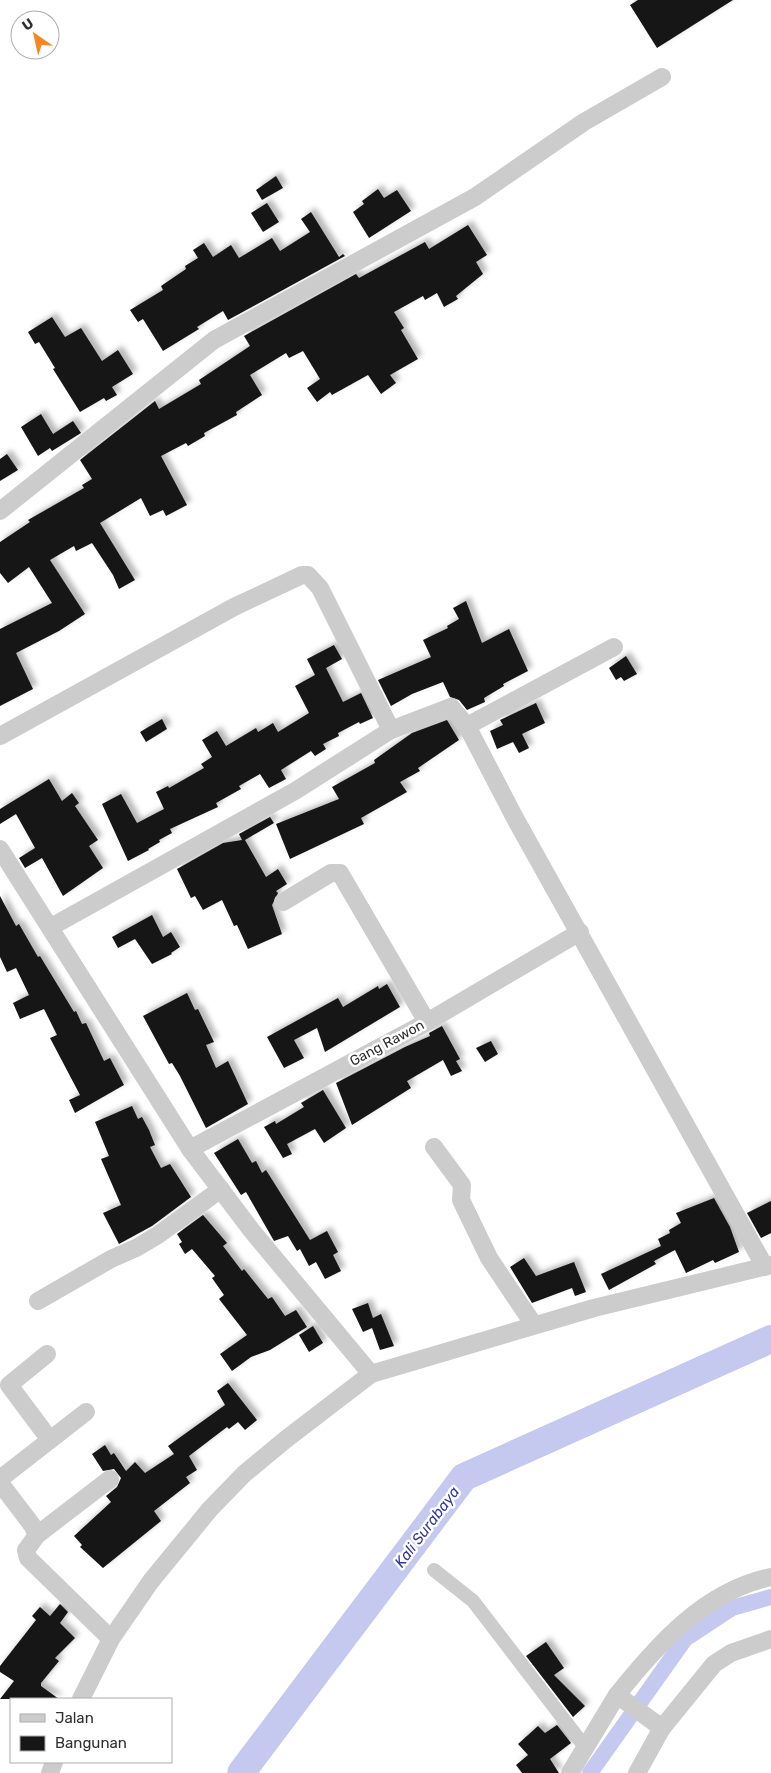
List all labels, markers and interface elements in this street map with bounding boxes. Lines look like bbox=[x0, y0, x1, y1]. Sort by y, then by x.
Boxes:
north arrow bbox=[10, 10, 60, 60]
text: U bbox=[19, 15, 37, 35]
street label: Gang Rawon bbox=[347, 1016, 427, 1070]
water label: Kali Surabaya bbox=[391, 1483, 463, 1571]
legend bbox=[10, 1698, 172, 1763]
text: Jalan bbox=[55, 1709, 94, 1727]
text: Bangunan bbox=[55, 1734, 127, 1752]

